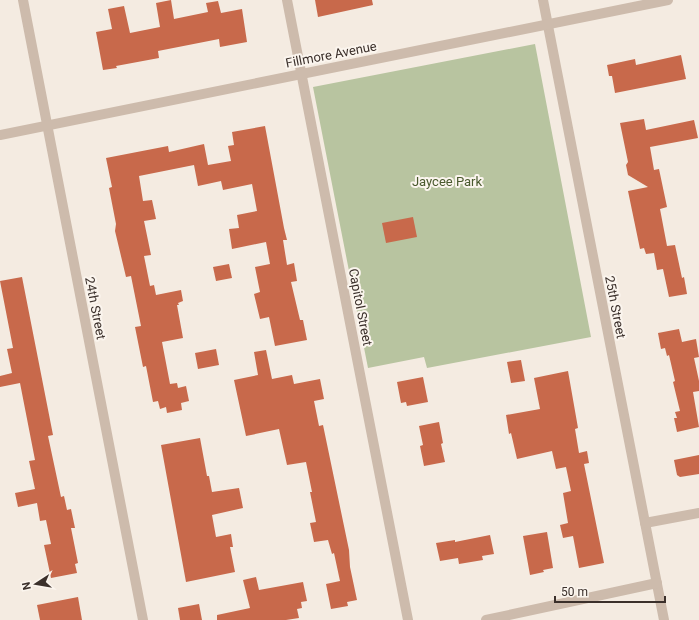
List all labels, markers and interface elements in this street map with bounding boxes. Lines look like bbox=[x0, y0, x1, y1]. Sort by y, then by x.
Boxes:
street label: Fillmore Avenue bbox=[284, 38, 378, 71]
park label: Jaycee Park bbox=[412, 174, 483, 189]
street label: Capitol Street bbox=[346, 267, 375, 347]
street label: 25th Street bbox=[602, 274, 629, 340]
street label: 24th Street bbox=[82, 275, 109, 341]
north arrow bbox=[16, 564, 56, 604]
scale bar bbox=[555, 578, 665, 604]
text: N bbox=[19, 581, 34, 591]
text: 50 m bbox=[561, 585, 588, 599]

